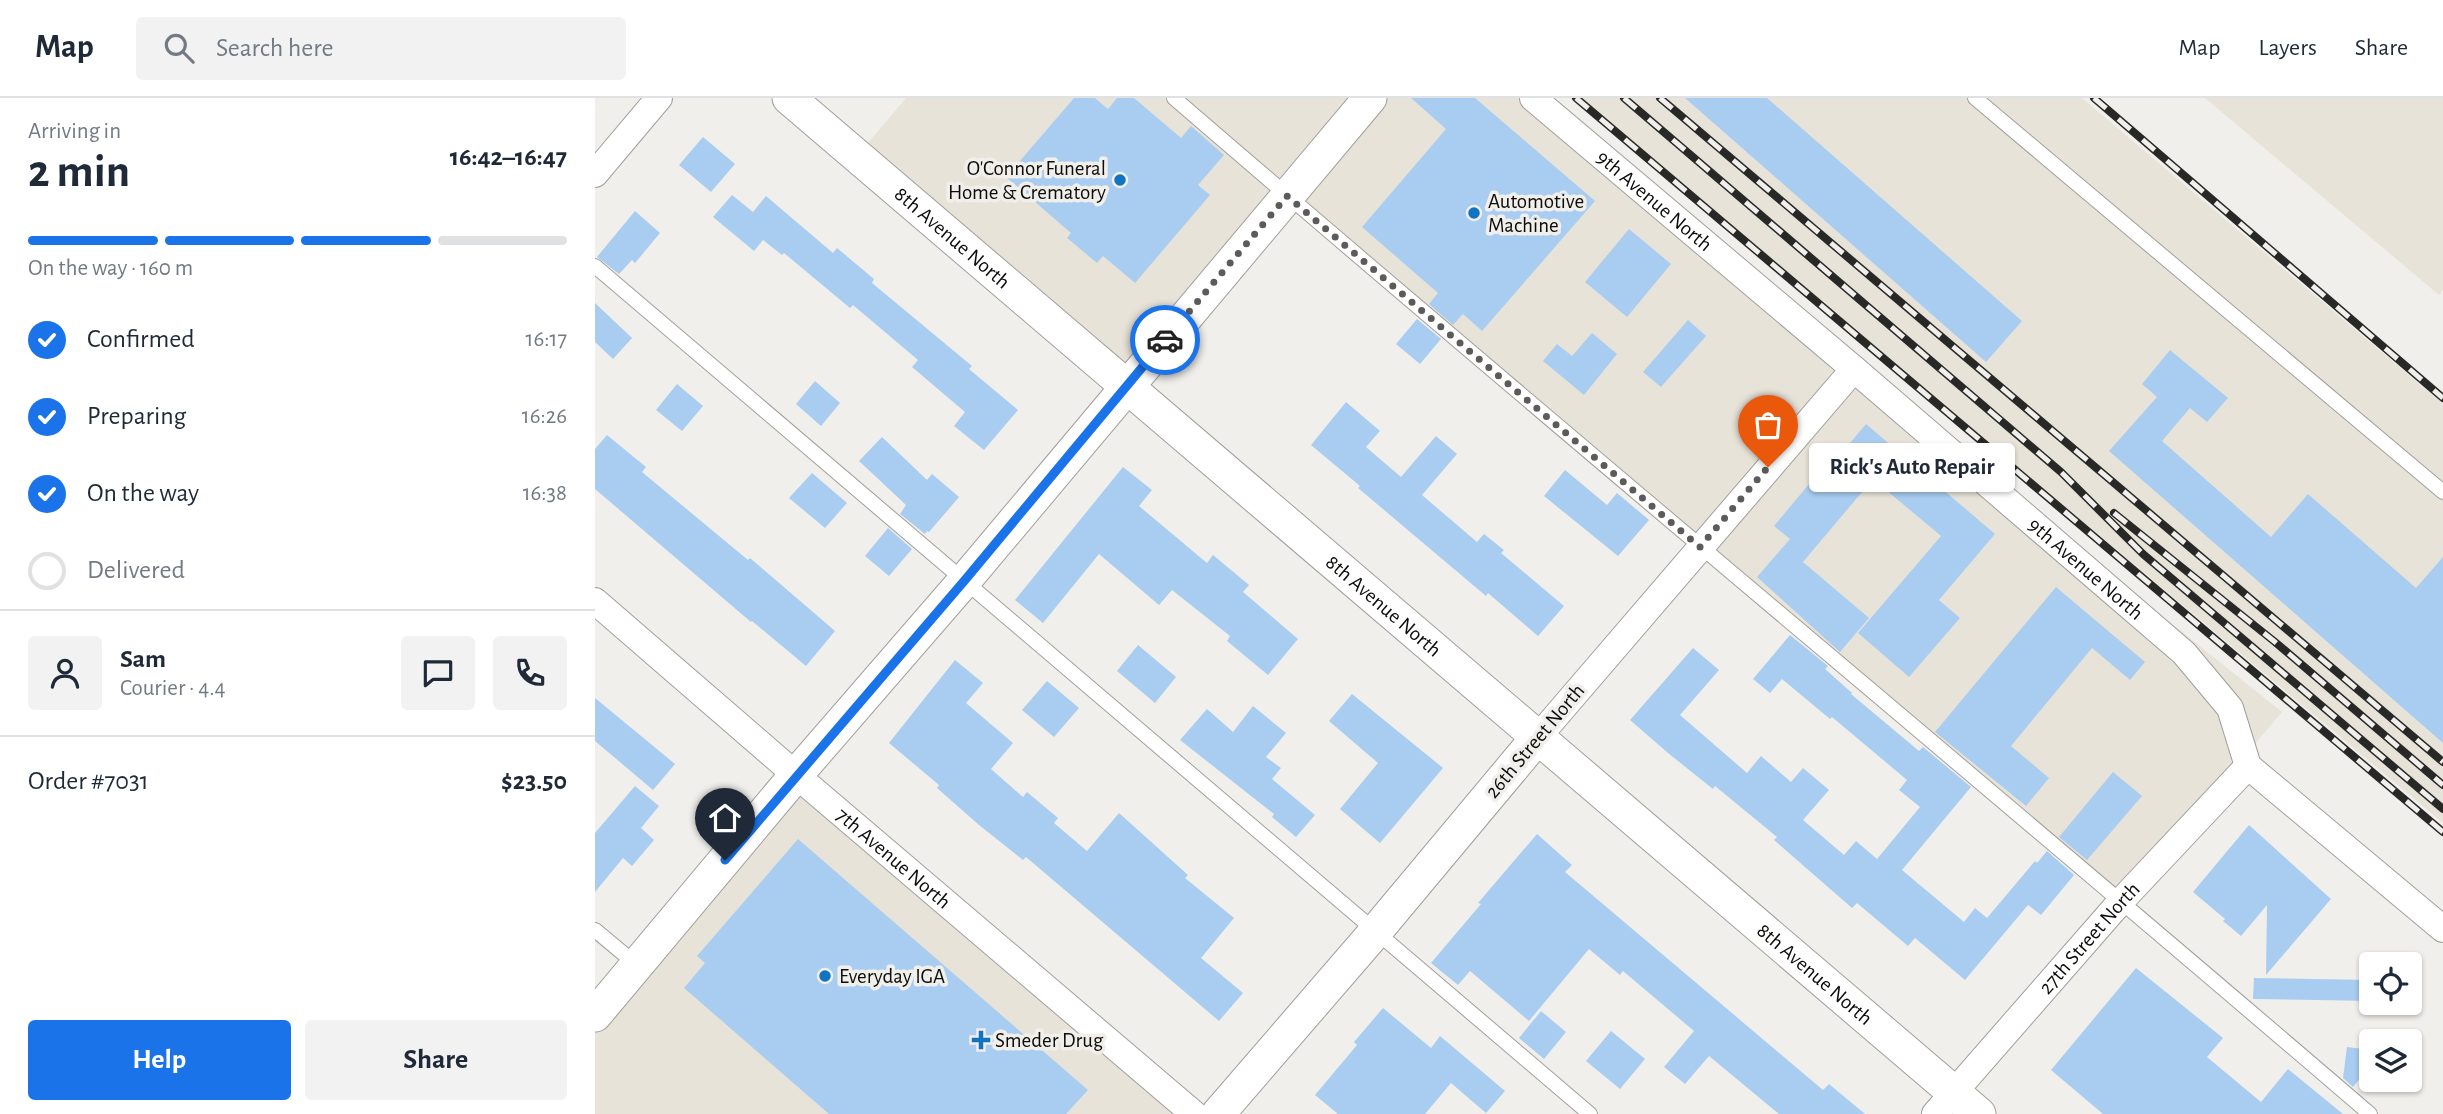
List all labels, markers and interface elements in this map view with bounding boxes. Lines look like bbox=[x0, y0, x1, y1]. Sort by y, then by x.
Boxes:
search box bbox=[136, 17, 626, 80]
icon: search bbox=[160, 29, 198, 67]
text: Map bbox=[35, 31, 94, 64]
text: Search here bbox=[216, 35, 334, 61]
text: Map bbox=[2178, 36, 2220, 60]
text: Layers bbox=[2258, 36, 2317, 60]
text: Share bbox=[2355, 36, 2408, 60]
text: Arriving in bbox=[28, 120, 121, 143]
text: 16:42–16:47 bbox=[450, 144, 567, 170]
street label: 9th Avenue North bbox=[1593, 146, 1716, 255]
text: 2 min bbox=[28, 149, 130, 195]
place label: O'Connor Funeral Home & Crematory bbox=[948, 158, 1106, 203]
marker: O'Connor Funeral Home & Crematory bbox=[1112, 172, 1128, 188]
street label: 8th Avenue North bbox=[891, 183, 1014, 292]
place label: Automotive Machine bbox=[1488, 191, 1584, 236]
marker: Automotive Machine bbox=[1466, 205, 1482, 221]
text: On the way · 160 m bbox=[28, 257, 193, 280]
courier bbox=[1130, 305, 1200, 375]
icon: check bbox=[28, 321, 66, 359]
icon: car bbox=[1146, 321, 1184, 359]
text: Confirmed bbox=[87, 326, 195, 352]
text: 16:17 bbox=[526, 328, 567, 351]
pin bbox=[1738, 395, 1798, 467]
icon: check bbox=[28, 398, 66, 436]
text: Preparing bbox=[87, 403, 186, 429]
text: 16:26 bbox=[522, 405, 567, 428]
icon: bag bbox=[1749, 406, 1787, 444]
callout: Rick's Auto Repair bbox=[1810, 442, 2017, 492]
text: Rick's Auto Repair bbox=[1830, 456, 1994, 479]
icon: check bbox=[28, 475, 66, 513]
text: On the way bbox=[87, 480, 199, 506]
text: 16:38 bbox=[523, 482, 567, 505]
street label: 9th Avenue North bbox=[2024, 514, 2147, 624]
street label: 8th Avenue North bbox=[1322, 551, 1445, 661]
text: Delivered bbox=[87, 557, 185, 583]
button: person bbox=[28, 636, 102, 710]
button: chat bbox=[401, 636, 475, 710]
button: phone bbox=[493, 636, 567, 710]
text: Sam bbox=[120, 646, 166, 672]
text: Courier · 4.4 bbox=[120, 677, 226, 700]
street label: 26th Street North bbox=[1481, 680, 1589, 802]
text: Order #7031 bbox=[28, 768, 149, 794]
text: $23.50 bbox=[501, 768, 567, 794]
pin bbox=[695, 788, 755, 860]
icon: home bbox=[706, 799, 744, 837]
street label: 7th Avenue North bbox=[832, 804, 955, 912]
street label: 27th Street North bbox=[2035, 878, 2144, 998]
street label: 8th Avenue North bbox=[1753, 919, 1877, 1029]
map controls bbox=[2359, 952, 2422, 1092]
button: locate bbox=[2359, 952, 2422, 1015]
place label: Everyday IGA bbox=[839, 966, 945, 987]
marker: Everyday IGA bbox=[817, 968, 833, 984]
button: Help bbox=[28, 1020, 291, 1100]
button: Share bbox=[305, 1020, 567, 1100]
button: layers bbox=[2359, 1029, 2422, 1092]
place label: Smeder Drug bbox=[995, 1030, 1104, 1051]
marker: Smeder Drug bbox=[973, 1032, 989, 1048]

